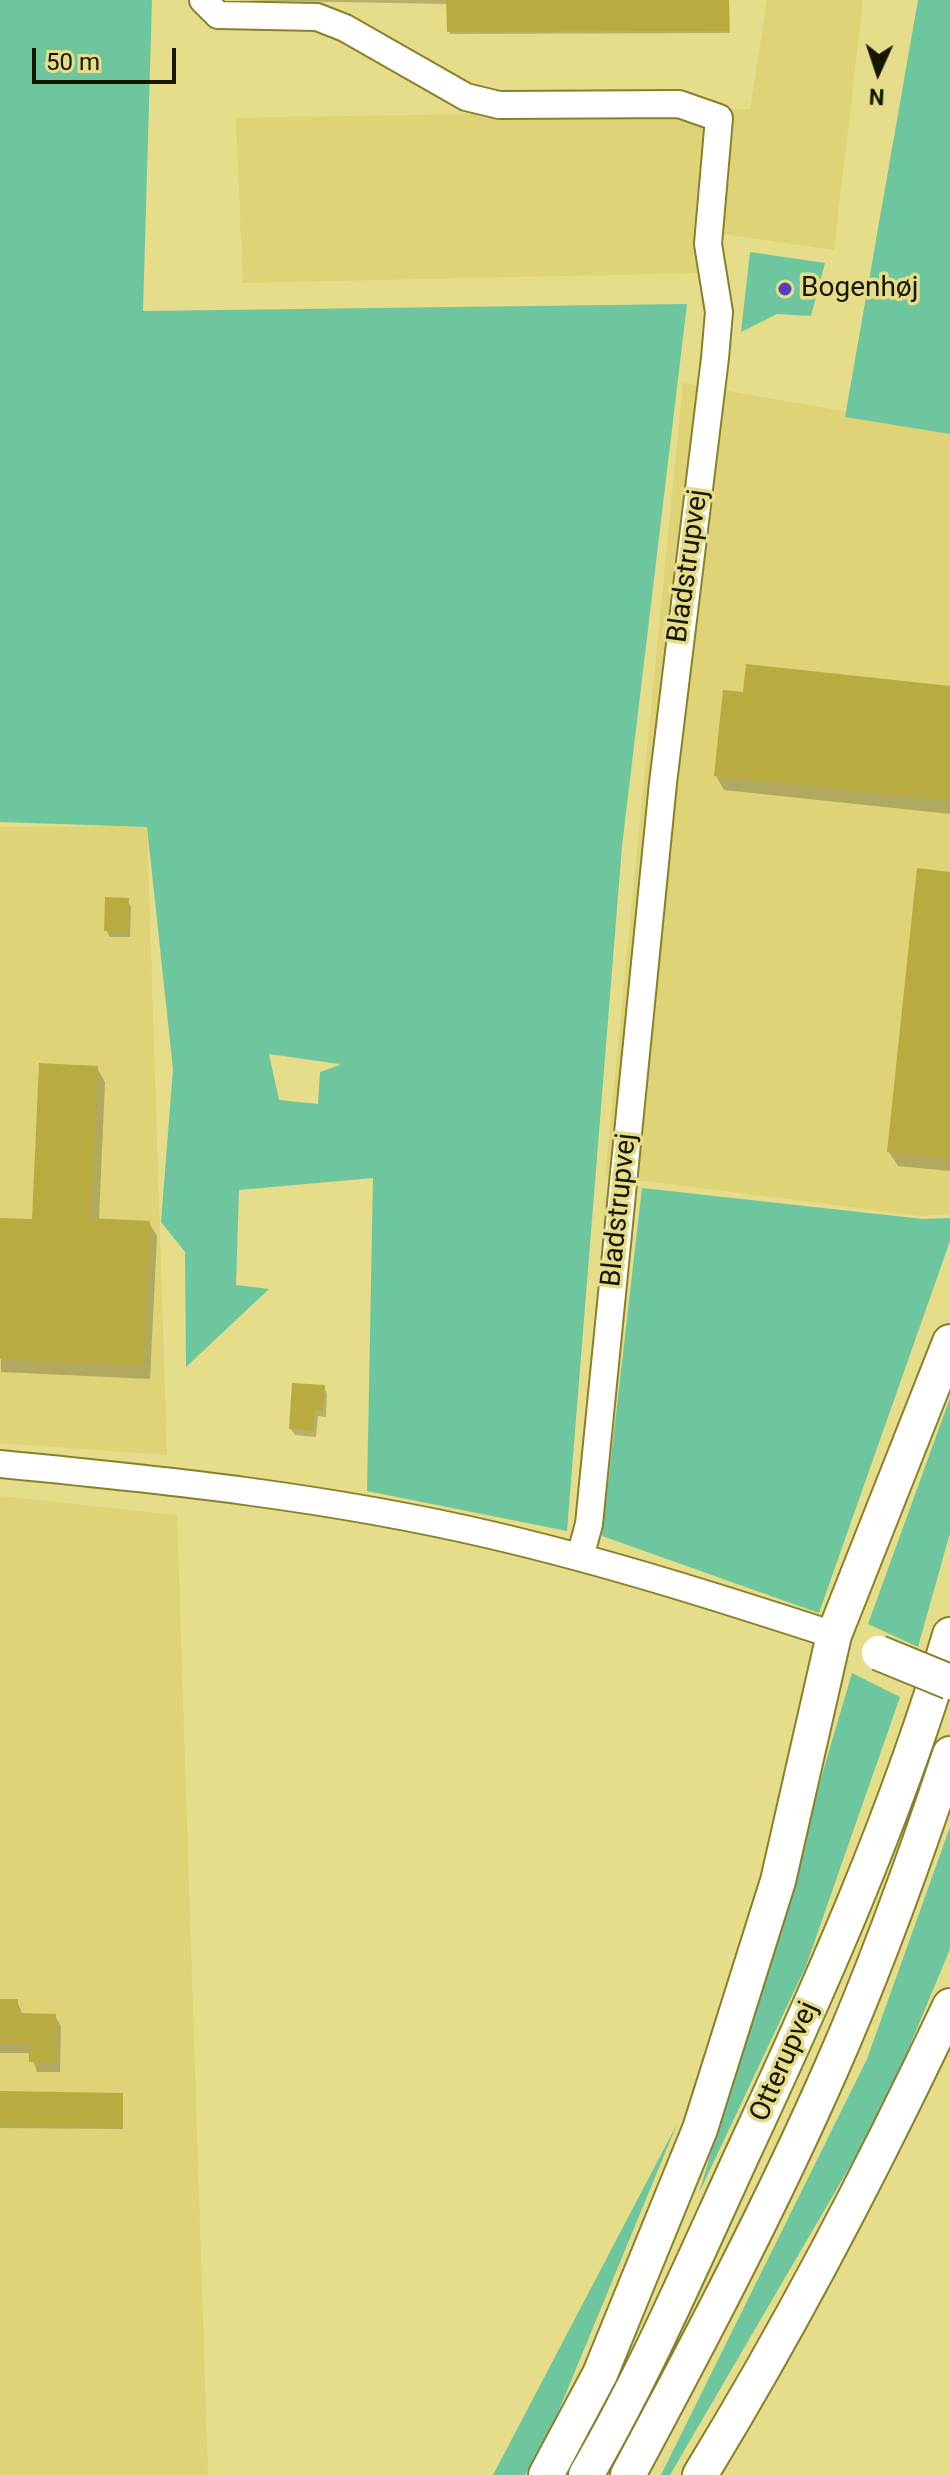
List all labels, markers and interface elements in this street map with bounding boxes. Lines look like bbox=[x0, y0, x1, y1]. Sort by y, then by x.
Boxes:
scale bar bbox=[36, 32, 180, 82]
north arrow bbox=[838, 32, 918, 112]
text: 50 m bbox=[46, 48, 100, 76]
text: N bbox=[868, 84, 885, 109]
place label: Bogenhøj bbox=[801, 272, 918, 306]
marker: Bogenhøj bbox=[776, 280, 794, 298]
street label: Bladstrupvej bbox=[662, 487, 716, 645]
street label: Bladstrupvej bbox=[595, 1132, 645, 1288]
street label: Otterupvej bbox=[744, 1997, 826, 2127]

